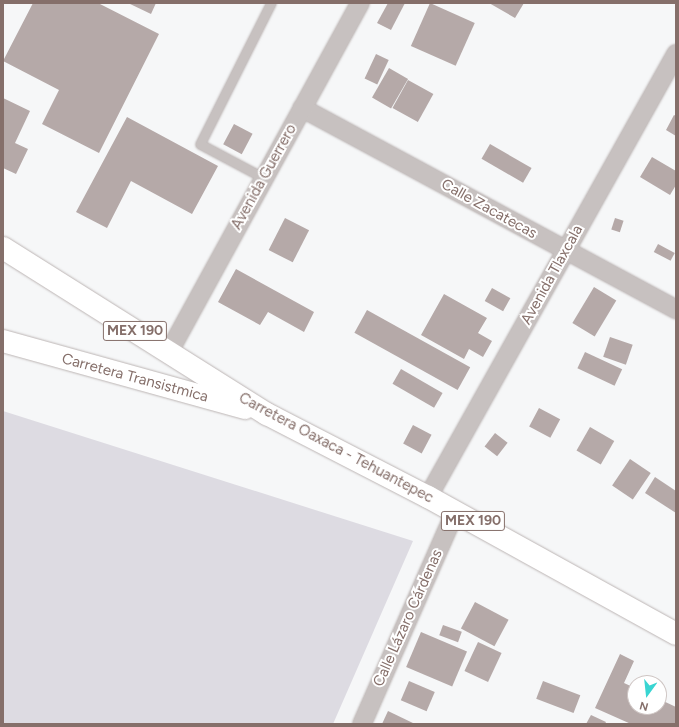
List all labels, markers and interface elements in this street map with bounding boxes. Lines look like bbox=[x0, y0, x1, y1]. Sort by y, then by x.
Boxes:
street label: Avenida Guerrero bbox=[228, 121, 300, 233]
street label: Calle Zacatecas bbox=[438, 175, 540, 243]
street label: Avenida Tlaxcala bbox=[517, 222, 587, 328]
road number: MEX 190 bbox=[102, 319, 168, 343]
street label: Carretera Transistmica bbox=[60, 350, 210, 406]
street label: Carretera Oaxaca - Tehuantepec bbox=[236, 389, 436, 507]
road number: MEX 190 bbox=[440, 509, 506, 533]
street label: Calle Lázaro Cárdenas bbox=[370, 547, 446, 689]
north arrow bbox=[627, 675, 667, 715]
text: N bbox=[638, 699, 650, 713]

